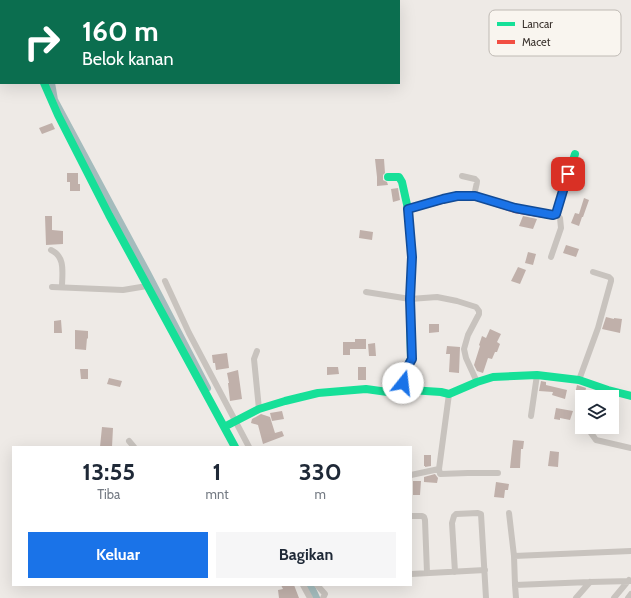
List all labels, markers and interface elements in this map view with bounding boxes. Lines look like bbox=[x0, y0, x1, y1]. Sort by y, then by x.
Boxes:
legend bbox=[489, 10, 621, 56]
text: 160 m bbox=[82, 14, 158, 48]
icon: right bbox=[16, 16, 68, 68]
text: Lancar bbox=[522, 17, 553, 31]
text: Macet bbox=[522, 35, 551, 49]
text: Belok kanan bbox=[82, 48, 174, 70]
pin bbox=[551, 157, 585, 191]
icon: arrive bbox=[557, 163, 579, 185]
position arrow bbox=[382, 362, 424, 404]
map controls bbox=[575, 390, 619, 434]
button: layers bbox=[575, 390, 619, 434]
text: 13:55 bbox=[82, 457, 135, 486]
text: 1 bbox=[213, 457, 221, 486]
text: 330 bbox=[299, 457, 342, 486]
text: Tiba bbox=[97, 486, 120, 502]
text: mnt bbox=[206, 486, 229, 502]
text: m bbox=[315, 486, 326, 502]
button: Keluar bbox=[28, 532, 208, 578]
button: Bagikan bbox=[216, 532, 396, 578]

